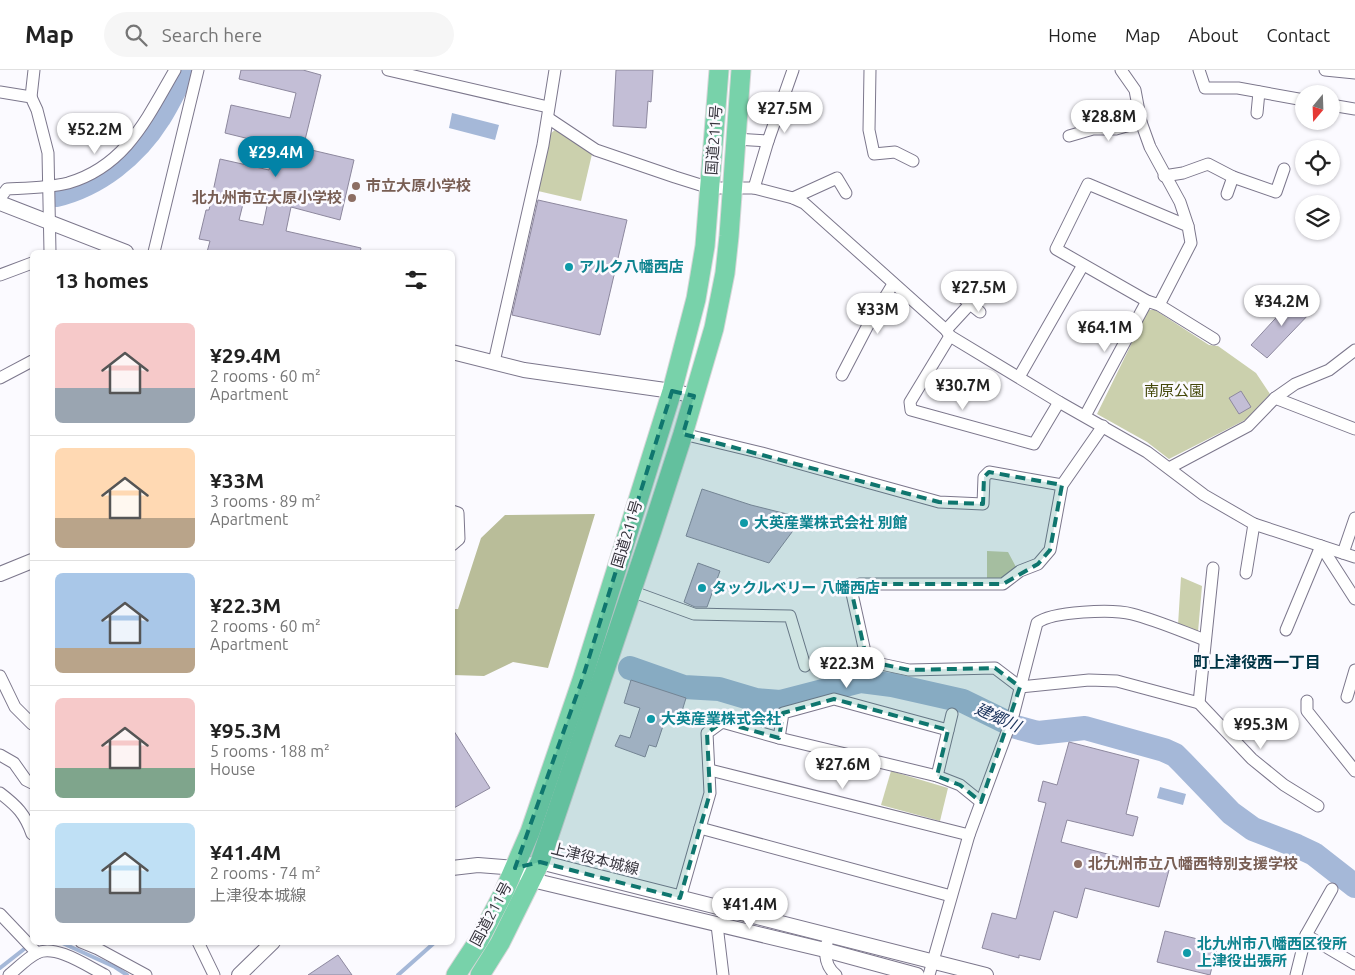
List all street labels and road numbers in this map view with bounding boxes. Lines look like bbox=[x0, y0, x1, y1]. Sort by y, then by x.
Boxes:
street label: 国道211号 bbox=[703, 104, 724, 176]
street label: 国道211号 bbox=[608, 498, 645, 570]
street label: 上津役本城線 bbox=[549, 839, 641, 878]
street label: 国道211号 bbox=[467, 879, 515, 949]

